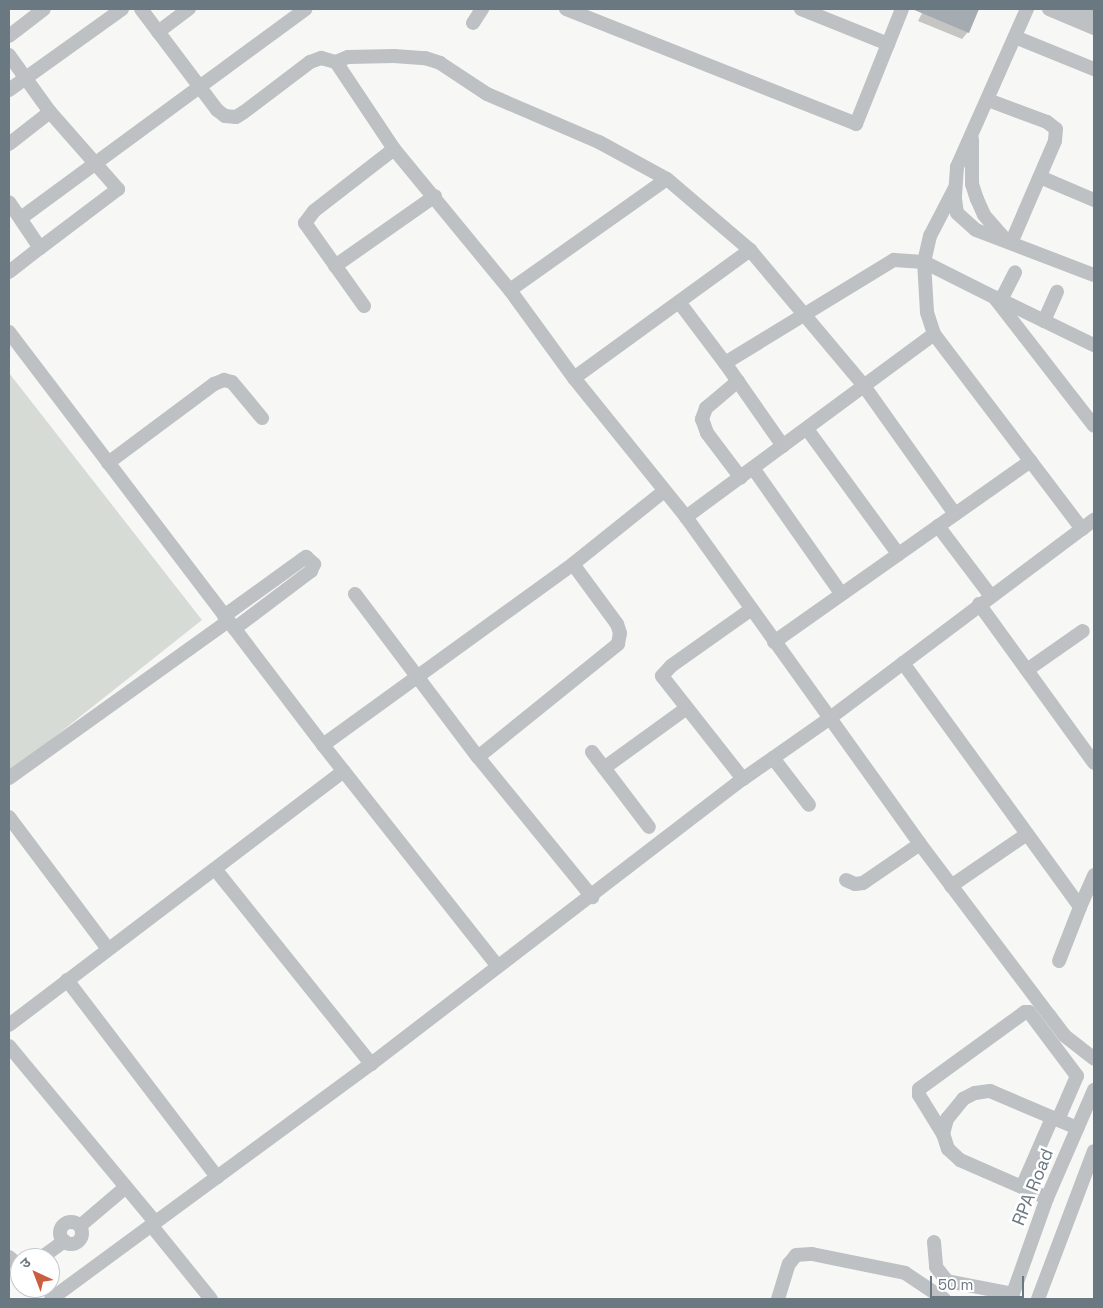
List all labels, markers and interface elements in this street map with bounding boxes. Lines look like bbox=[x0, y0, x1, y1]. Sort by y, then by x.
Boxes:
street label: RPA Road bbox=[1008, 1145, 1058, 1229]
north arrow bbox=[10, 1248, 60, 1298]
text: उ bbox=[16, 1253, 35, 1272]
scale bar bbox=[933, 1266, 1027, 1298]
text: 50 m bbox=[938, 1275, 973, 1294]

